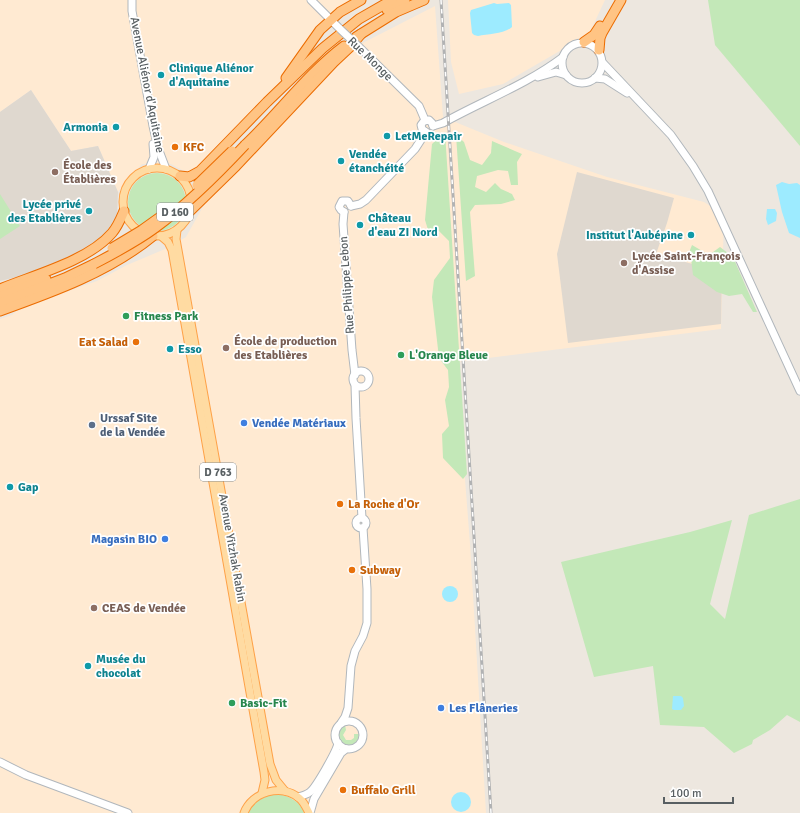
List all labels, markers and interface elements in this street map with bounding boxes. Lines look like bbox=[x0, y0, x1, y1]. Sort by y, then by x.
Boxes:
street label: Avenue Aliénor d'Aquitaine bbox=[126, 16, 168, 154]
street label: Rue Monge bbox=[344, 34, 396, 84]
place label: Clinique Aliénor d'Aquitaine bbox=[169, 61, 254, 90]
marker: Clinique Aliénor d'Aquitaine bbox=[156, 70, 166, 80]
place label: Armonia bbox=[63, 120, 108, 135]
marker: Armonia bbox=[111, 122, 121, 132]
place label: LetMeRepair bbox=[395, 129, 462, 144]
marker: LetMeRepair bbox=[382, 131, 392, 141]
place label: KFC bbox=[183, 140, 205, 155]
marker: KFC bbox=[170, 142, 180, 152]
place label: Vendée étanchéité bbox=[349, 147, 404, 176]
marker: Vendée étanchéité bbox=[336, 156, 346, 166]
place label: École des Établières bbox=[63, 158, 117, 187]
marker: École des Établières bbox=[50, 167, 60, 177]
place label: Lycée privé des Etablières bbox=[8, 197, 82, 226]
road number: D 160 bbox=[157, 203, 193, 221]
marker: Lycée privé des Etablières bbox=[84, 206, 94, 216]
place label: Château d'eau ZI Nord bbox=[368, 211, 438, 240]
marker: Château d'eau ZI Nord bbox=[355, 220, 365, 230]
place label: Institut l'Aubépine bbox=[586, 228, 683, 243]
marker: Institut l'Aubépine bbox=[686, 230, 696, 240]
street label: Rue Philippe Lebon bbox=[336, 236, 358, 334]
place label: Lycée Saint-François d'Assise bbox=[632, 249, 741, 278]
marker: Lycée Saint-François d'Assise bbox=[619, 258, 629, 268]
place label: Fitness Park bbox=[134, 309, 199, 324]
marker: Fitness Park bbox=[121, 311, 131, 321]
place label: École de production des Etablières bbox=[234, 334, 337, 363]
place label: Eat Salad bbox=[79, 335, 129, 350]
marker: Eat Salad bbox=[131, 337, 141, 347]
place label: Esso bbox=[178, 342, 202, 357]
marker: École de production des Etablières bbox=[221, 343, 231, 353]
marker: Esso bbox=[165, 344, 175, 354]
place label: L'Orange Bleue bbox=[409, 348, 488, 363]
marker: L'Orange Bleue bbox=[396, 350, 406, 360]
place label: Urssaf Site de la Vendée bbox=[100, 411, 165, 440]
place label: Vendée Matériaux bbox=[252, 416, 346, 431]
marker: Vendée Matériaux bbox=[239, 418, 249, 428]
marker: Urssaf Site de la Vendée bbox=[87, 420, 97, 430]
road number: D 763 bbox=[200, 463, 236, 481]
place label: Gap bbox=[18, 480, 39, 495]
marker: Gap bbox=[5, 482, 15, 492]
street label: Avenue Yitzhak Rabin bbox=[215, 493, 249, 603]
place label: La Roche d'Or bbox=[348, 497, 420, 512]
marker: La Roche d'Or bbox=[335, 499, 345, 509]
place label: Magasin BIO bbox=[91, 532, 157, 547]
marker: Magasin BIO bbox=[160, 534, 170, 544]
place label: Subway bbox=[360, 563, 401, 578]
marker: Subway bbox=[347, 565, 357, 575]
place label: CEAS de Vendée bbox=[102, 601, 186, 616]
marker: CEAS de Vendée bbox=[89, 603, 99, 613]
place label: Musée du chocolat bbox=[96, 652, 146, 681]
marker: Musée du chocolat bbox=[83, 661, 93, 671]
place label: Basic-Fit bbox=[240, 696, 288, 711]
marker: Basic-Fit bbox=[227, 698, 237, 708]
place label: Les Flâneries bbox=[449, 701, 518, 716]
marker: Les Flâneries bbox=[436, 703, 446, 713]
scale bar bbox=[664, 779, 733, 805]
place label: Buffalo Grill bbox=[351, 783, 416, 798]
marker: Buffalo Grill bbox=[338, 785, 348, 795]
text: 100 m bbox=[670, 786, 702, 801]

